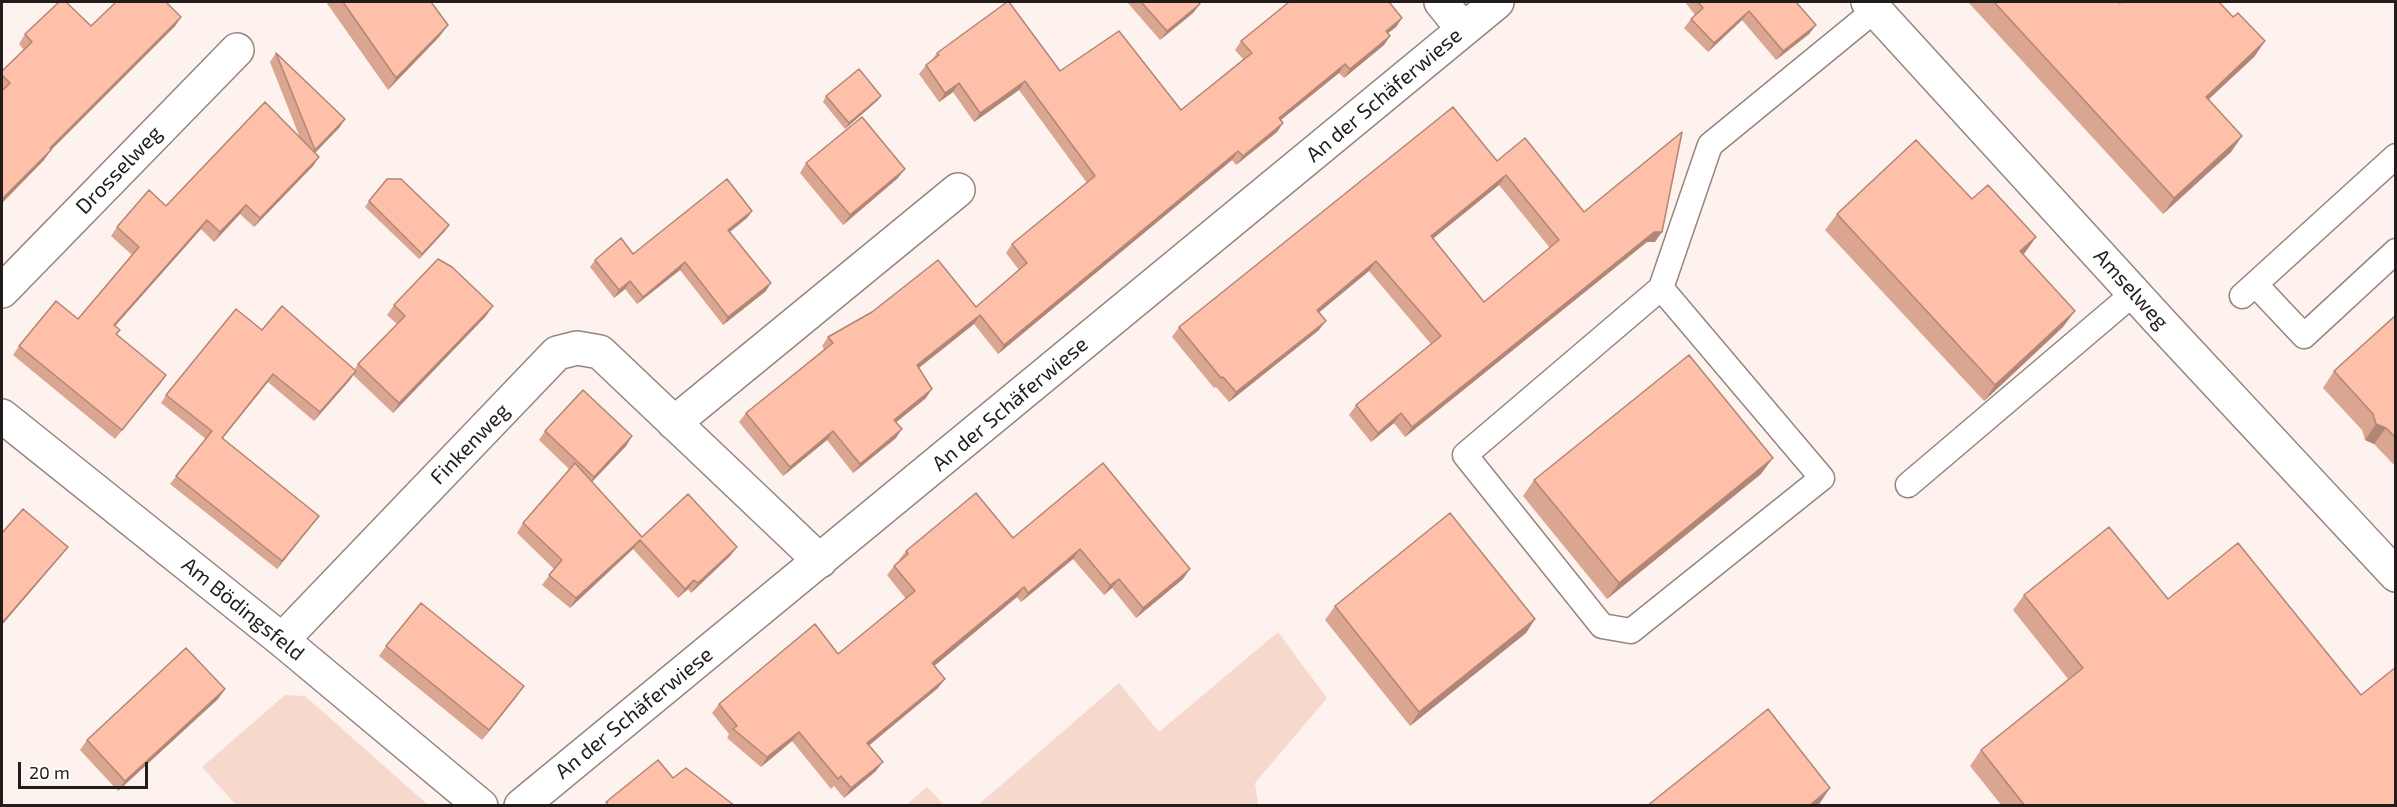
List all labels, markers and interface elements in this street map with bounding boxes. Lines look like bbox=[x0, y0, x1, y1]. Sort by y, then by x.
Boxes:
street label: An der Schäferwiese bbox=[1301, 23, 1467, 167]
street label: Drosselweg bbox=[71, 121, 167, 219]
street label: Amselweg bbox=[2088, 244, 2174, 334]
street label: An der Schäferwiese bbox=[927, 332, 1093, 476]
street label: Finkenweg bbox=[425, 398, 515, 490]
street label: Am Bödingsfeld bbox=[177, 552, 309, 666]
street label: An der Schäferwiese bbox=[550, 642, 718, 784]
scale bar bbox=[21, 750, 152, 788]
text: 20 m bbox=[29, 761, 70, 783]

